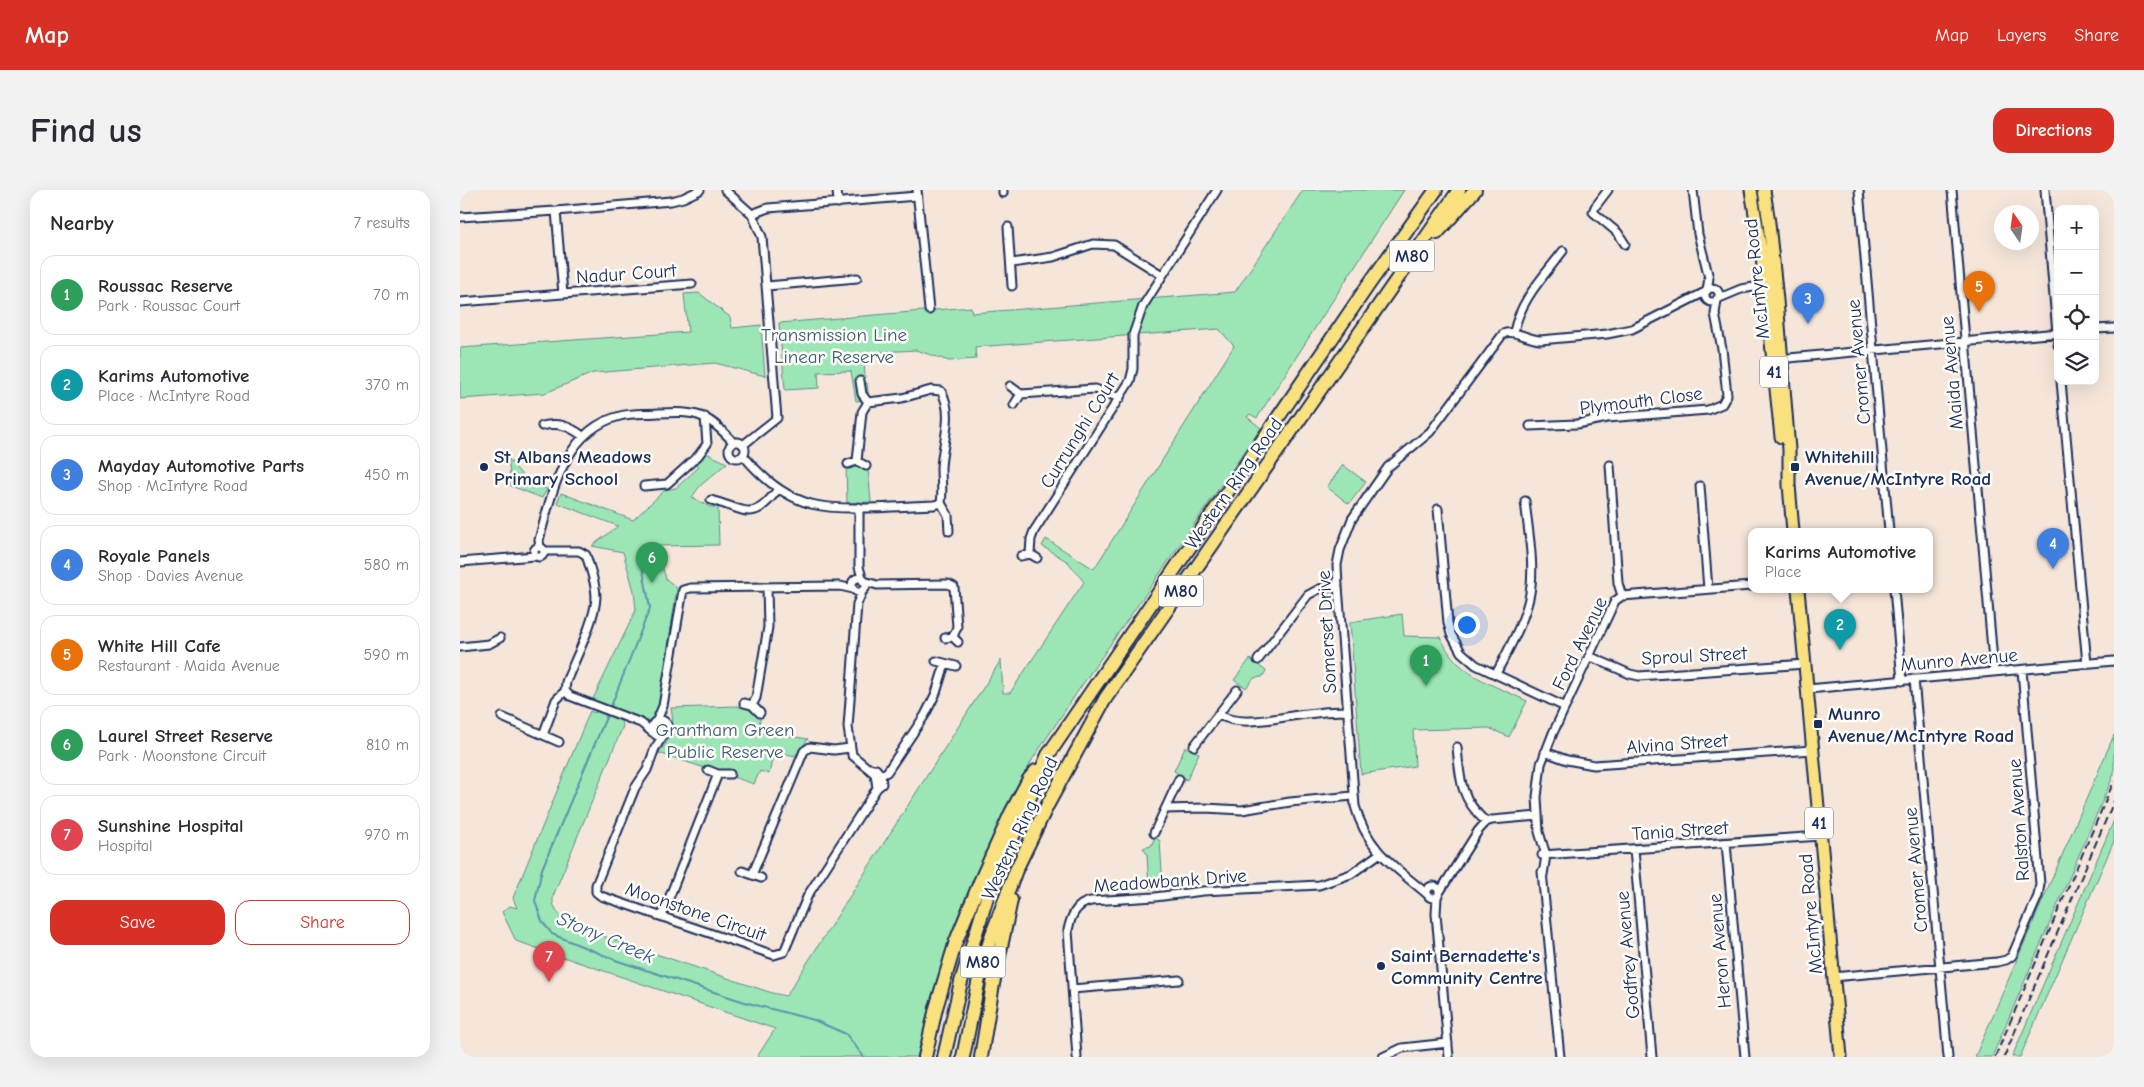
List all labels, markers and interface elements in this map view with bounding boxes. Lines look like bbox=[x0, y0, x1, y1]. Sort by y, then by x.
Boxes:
text: Map bbox=[25, 21, 69, 49]
text: Map bbox=[1935, 25, 1969, 46]
text: Layers bbox=[1997, 25, 2046, 46]
text: Share bbox=[2074, 25, 2119, 46]
button: Directions bbox=[1993, 108, 2114, 153]
text: Find us bbox=[30, 110, 142, 151]
north arrow bbox=[1994, 205, 2039, 250]
map controls bbox=[2054, 205, 2099, 385]
button: + bbox=[2054, 205, 2099, 250]
text: Nearby bbox=[50, 211, 114, 235]
text: 7 results bbox=[353, 214, 410, 232]
street label: McIntyre Road bbox=[1740, 218, 1774, 340]
road number: M80 bbox=[1390, 240, 1434, 272]
button: − bbox=[2054, 250, 2099, 295]
street label: Nadur Court bbox=[575, 259, 677, 288]
pin: 5 bbox=[1963, 271, 1995, 312]
text: Roussac Reserve bbox=[98, 275, 233, 297]
pin: 3 bbox=[1792, 283, 1824, 324]
text: 1 bbox=[64, 286, 70, 304]
text: 70 m bbox=[373, 286, 409, 304]
button: locate bbox=[2054, 295, 2099, 340]
text: Park · Roussac Court bbox=[98, 297, 240, 315]
street label: Cromer Avenue bbox=[1843, 298, 1875, 426]
street label: Maida Avenue bbox=[1936, 315, 1968, 431]
park label: Transmission Line Linear Reserve bbox=[761, 324, 907, 368]
button: layers bbox=[2054, 340, 2099, 385]
road number: 41 bbox=[1760, 356, 1788, 388]
text: Karims Automotive bbox=[98, 365, 249, 387]
street label: Currunghi Court bbox=[1036, 368, 1124, 492]
text: 2 bbox=[63, 376, 71, 394]
text: 370 m bbox=[365, 376, 409, 394]
street label: Plymouth Close bbox=[1578, 383, 1704, 419]
text: Place · McIntyre Road bbox=[98, 387, 250, 405]
street label: Western Ring Road bbox=[1180, 414, 1287, 553]
place label: St Albans Meadows Primary School bbox=[494, 446, 651, 490]
place label: Whitehill Avenue/McIntyre Road bbox=[1805, 446, 1991, 490]
text: Mayday Automotive Parts bbox=[98, 455, 304, 477]
marker: St Albans Meadows Primary School bbox=[478, 461, 490, 473]
marker: Whitehill Avenue/McIntyre Road bbox=[1789, 461, 1801, 473]
text: 3 bbox=[63, 466, 71, 484]
text: 450 m bbox=[364, 466, 409, 484]
text: Shop · McIntyre Road bbox=[98, 477, 248, 495]
popup bbox=[1748, 528, 1933, 593]
pin: 4 bbox=[2037, 528, 2069, 569]
text: Karims Automotive bbox=[1765, 541, 1916, 563]
pin: 6 bbox=[636, 542, 668, 583]
text: Royale Panels bbox=[98, 545, 210, 567]
text: 4 bbox=[63, 556, 71, 574]
text: 580 m bbox=[364, 556, 409, 574]
text: Place bbox=[1765, 563, 1801, 581]
text: Shop · Davies Avenue bbox=[98, 567, 243, 585]
street label: Somerset Drive bbox=[1313, 570, 1341, 694]
road number: M80 bbox=[1158, 576, 1204, 606]
street label: Ford Avenue bbox=[1548, 593, 1612, 694]
pin: 2 bbox=[1824, 609, 1856, 650]
your location bbox=[1454, 612, 1480, 638]
text: White Hill Cafe bbox=[98, 635, 221, 657]
street label: Sproul Street bbox=[1641, 642, 1748, 670]
street label: Munro Avenue bbox=[1900, 644, 2019, 676]
pin: 1 bbox=[1410, 645, 1442, 686]
text: 5 bbox=[63, 646, 71, 664]
text: 590 m bbox=[364, 646, 409, 664]
text: Restaurant · Maida Avenue bbox=[98, 657, 280, 675]
place label: Munro Avenue/McIntyre Road bbox=[1828, 703, 2014, 747]
marker: Munro Avenue/McIntyre Road bbox=[1812, 718, 1824, 730]
park label: Grantham Green Public Reserve bbox=[656, 719, 794, 763]
text: Laurel Street Reserve bbox=[98, 725, 273, 747]
street label: Alvina Street bbox=[1626, 729, 1729, 759]
text: 6 bbox=[63, 736, 71, 754]
text: 810 m bbox=[366, 736, 409, 754]
text: Park · Moonstone Circuit bbox=[98, 747, 266, 765]
street label: Western Ring Road bbox=[977, 754, 1063, 903]
street label: Ralston Avenue bbox=[2004, 758, 2034, 882]
street label: Cromer Avenue bbox=[1900, 806, 1932, 934]
road number: 41 bbox=[1805, 808, 1833, 838]
text: Sunshine Hospital bbox=[98, 815, 244, 837]
street label: Tania Street bbox=[1631, 817, 1730, 845]
text: 7 bbox=[63, 826, 71, 844]
text: 970 m bbox=[365, 826, 409, 844]
text: Hospital bbox=[98, 837, 153, 855]
street label: McIntyre Road bbox=[1795, 853, 1827, 975]
street label: Meadowbank Drive bbox=[1093, 865, 1247, 897]
street label: Moonstone Circuit bbox=[622, 878, 769, 947]
street label: Godfrey Avenue bbox=[1611, 890, 1645, 1020]
street label: Heron Avenue bbox=[1704, 893, 1736, 1009]
button: Save bbox=[50, 900, 225, 945]
button: Share bbox=[235, 900, 410, 945]
water label: Stony Creek bbox=[554, 907, 658, 968]
pin: 7 bbox=[533, 941, 565, 982]
place label: Saint Bernadette's Community Centre bbox=[1391, 945, 1543, 989]
road number: M80 bbox=[960, 946, 1006, 978]
marker: Saint Bernadette's Community Centre bbox=[1375, 960, 1387, 972]

